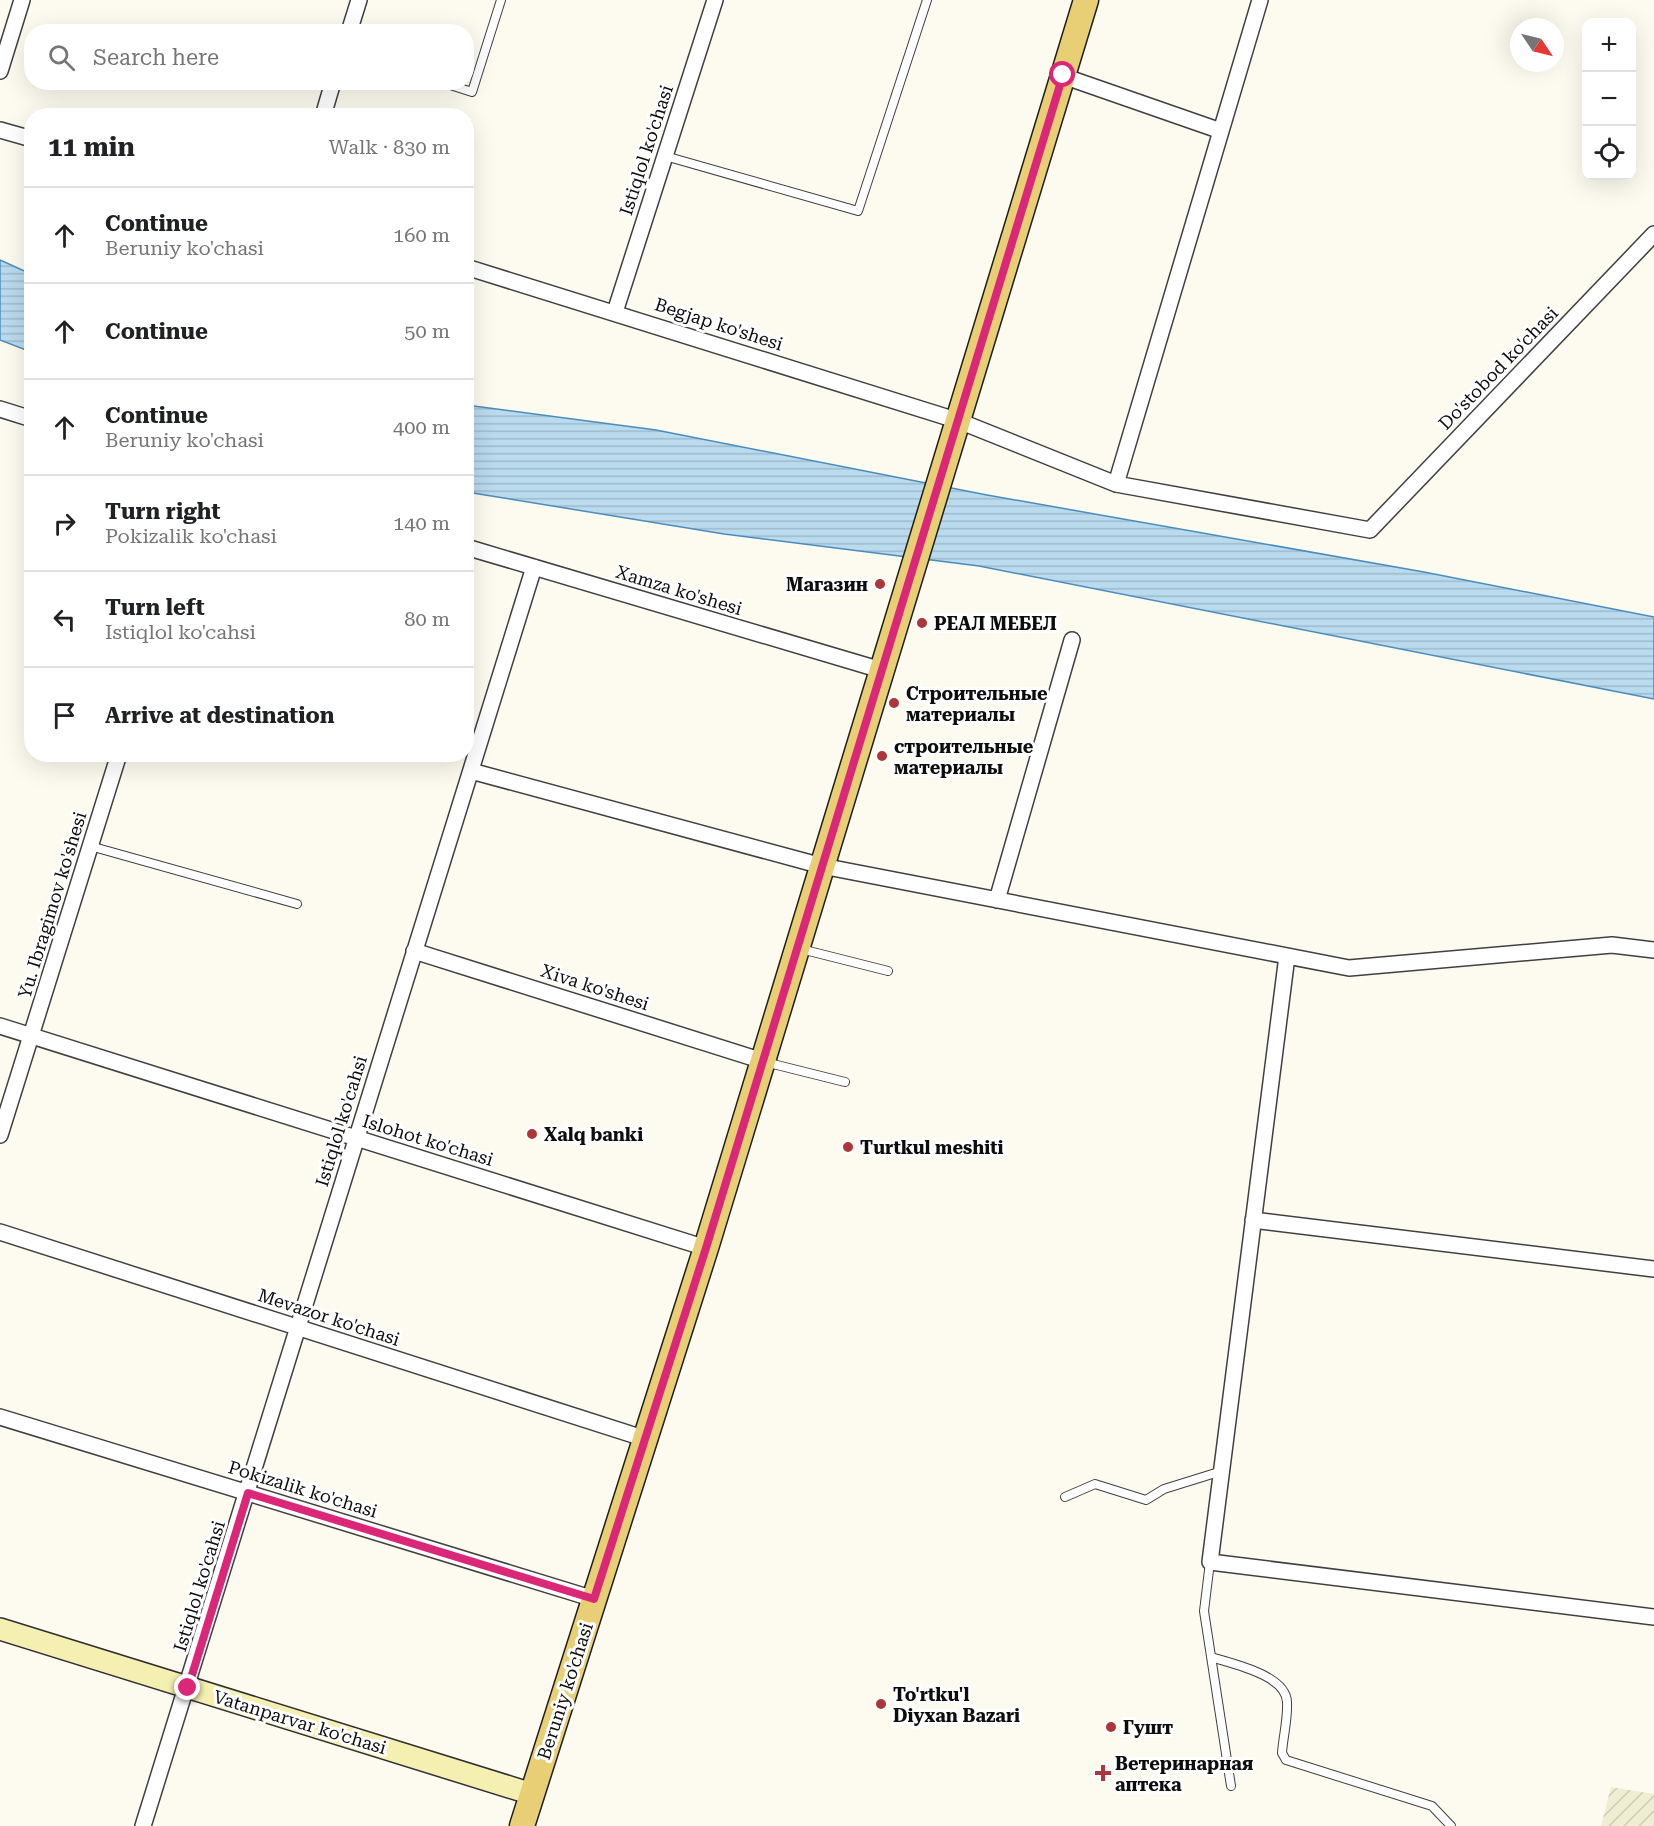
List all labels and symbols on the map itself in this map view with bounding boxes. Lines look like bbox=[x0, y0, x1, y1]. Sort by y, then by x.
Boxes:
north arrow bbox=[1510, 18, 1564, 72]
route start bbox=[1049, 61, 1075, 87]
street label: Istiqlol ko'chasi bbox=[615, 82, 677, 218]
street label: Begjap ko'shesi bbox=[652, 293, 786, 355]
street label: Do'stobod ko'chasi bbox=[1434, 302, 1562, 434]
street label: Xamza ko'shesi bbox=[613, 561, 745, 619]
place label: Магазин bbox=[786, 574, 868, 595]
marker: Магазин bbox=[873, 577, 887, 591]
place label: РЕАЛ МЕБЕЛ bbox=[934, 613, 1057, 634]
marker: РЕАЛ МЕБЕЛ bbox=[915, 616, 929, 630]
place label: Строительные материалы bbox=[906, 683, 1048, 725]
marker: Строительные материалы bbox=[887, 696, 901, 710]
place label: строительные материалы bbox=[894, 736, 1034, 778]
marker: строительные материалы bbox=[875, 749, 889, 763]
street label: Yu. Ibragimov ko'shesi bbox=[14, 809, 91, 1001]
street label: Xiva ko'shesi bbox=[538, 960, 652, 1014]
street label: Istiqlol ko'cahsi bbox=[311, 1053, 371, 1189]
street label: Islohot ko'chasi bbox=[360, 1110, 496, 1170]
place label: Xalq banki bbox=[544, 1124, 643, 1145]
marker: Xalq banki bbox=[525, 1127, 539, 1141]
place label: Turtkul meshiti bbox=[860, 1137, 1004, 1158]
marker: Turtkul meshiti bbox=[841, 1140, 855, 1154]
street label: Mevazor ko'chasi bbox=[255, 1284, 403, 1350]
street label: Pokizalik ko'chasi bbox=[226, 1456, 380, 1522]
street label: Istiqlol ko'cahsi bbox=[169, 1518, 229, 1654]
street label: Beruniy ko'chasi bbox=[533, 1619, 597, 1762]
route end bbox=[174, 1674, 200, 1700]
place label: To'rtku'l Diyxan Bazari bbox=[893, 1684, 1020, 1726]
street label: Vatanparvar ko'chasi bbox=[211, 1686, 389, 1758]
marker: To'rtku'l Diyxan Bazari bbox=[874, 1697, 888, 1711]
place label: Гушт bbox=[1123, 1717, 1173, 1738]
marker: Гушт bbox=[1104, 1720, 1118, 1734]
place label: Ветеринарная аптека bbox=[1115, 1753, 1253, 1795]
marker: Ветеринарная аптека bbox=[1096, 1766, 1110, 1780]

